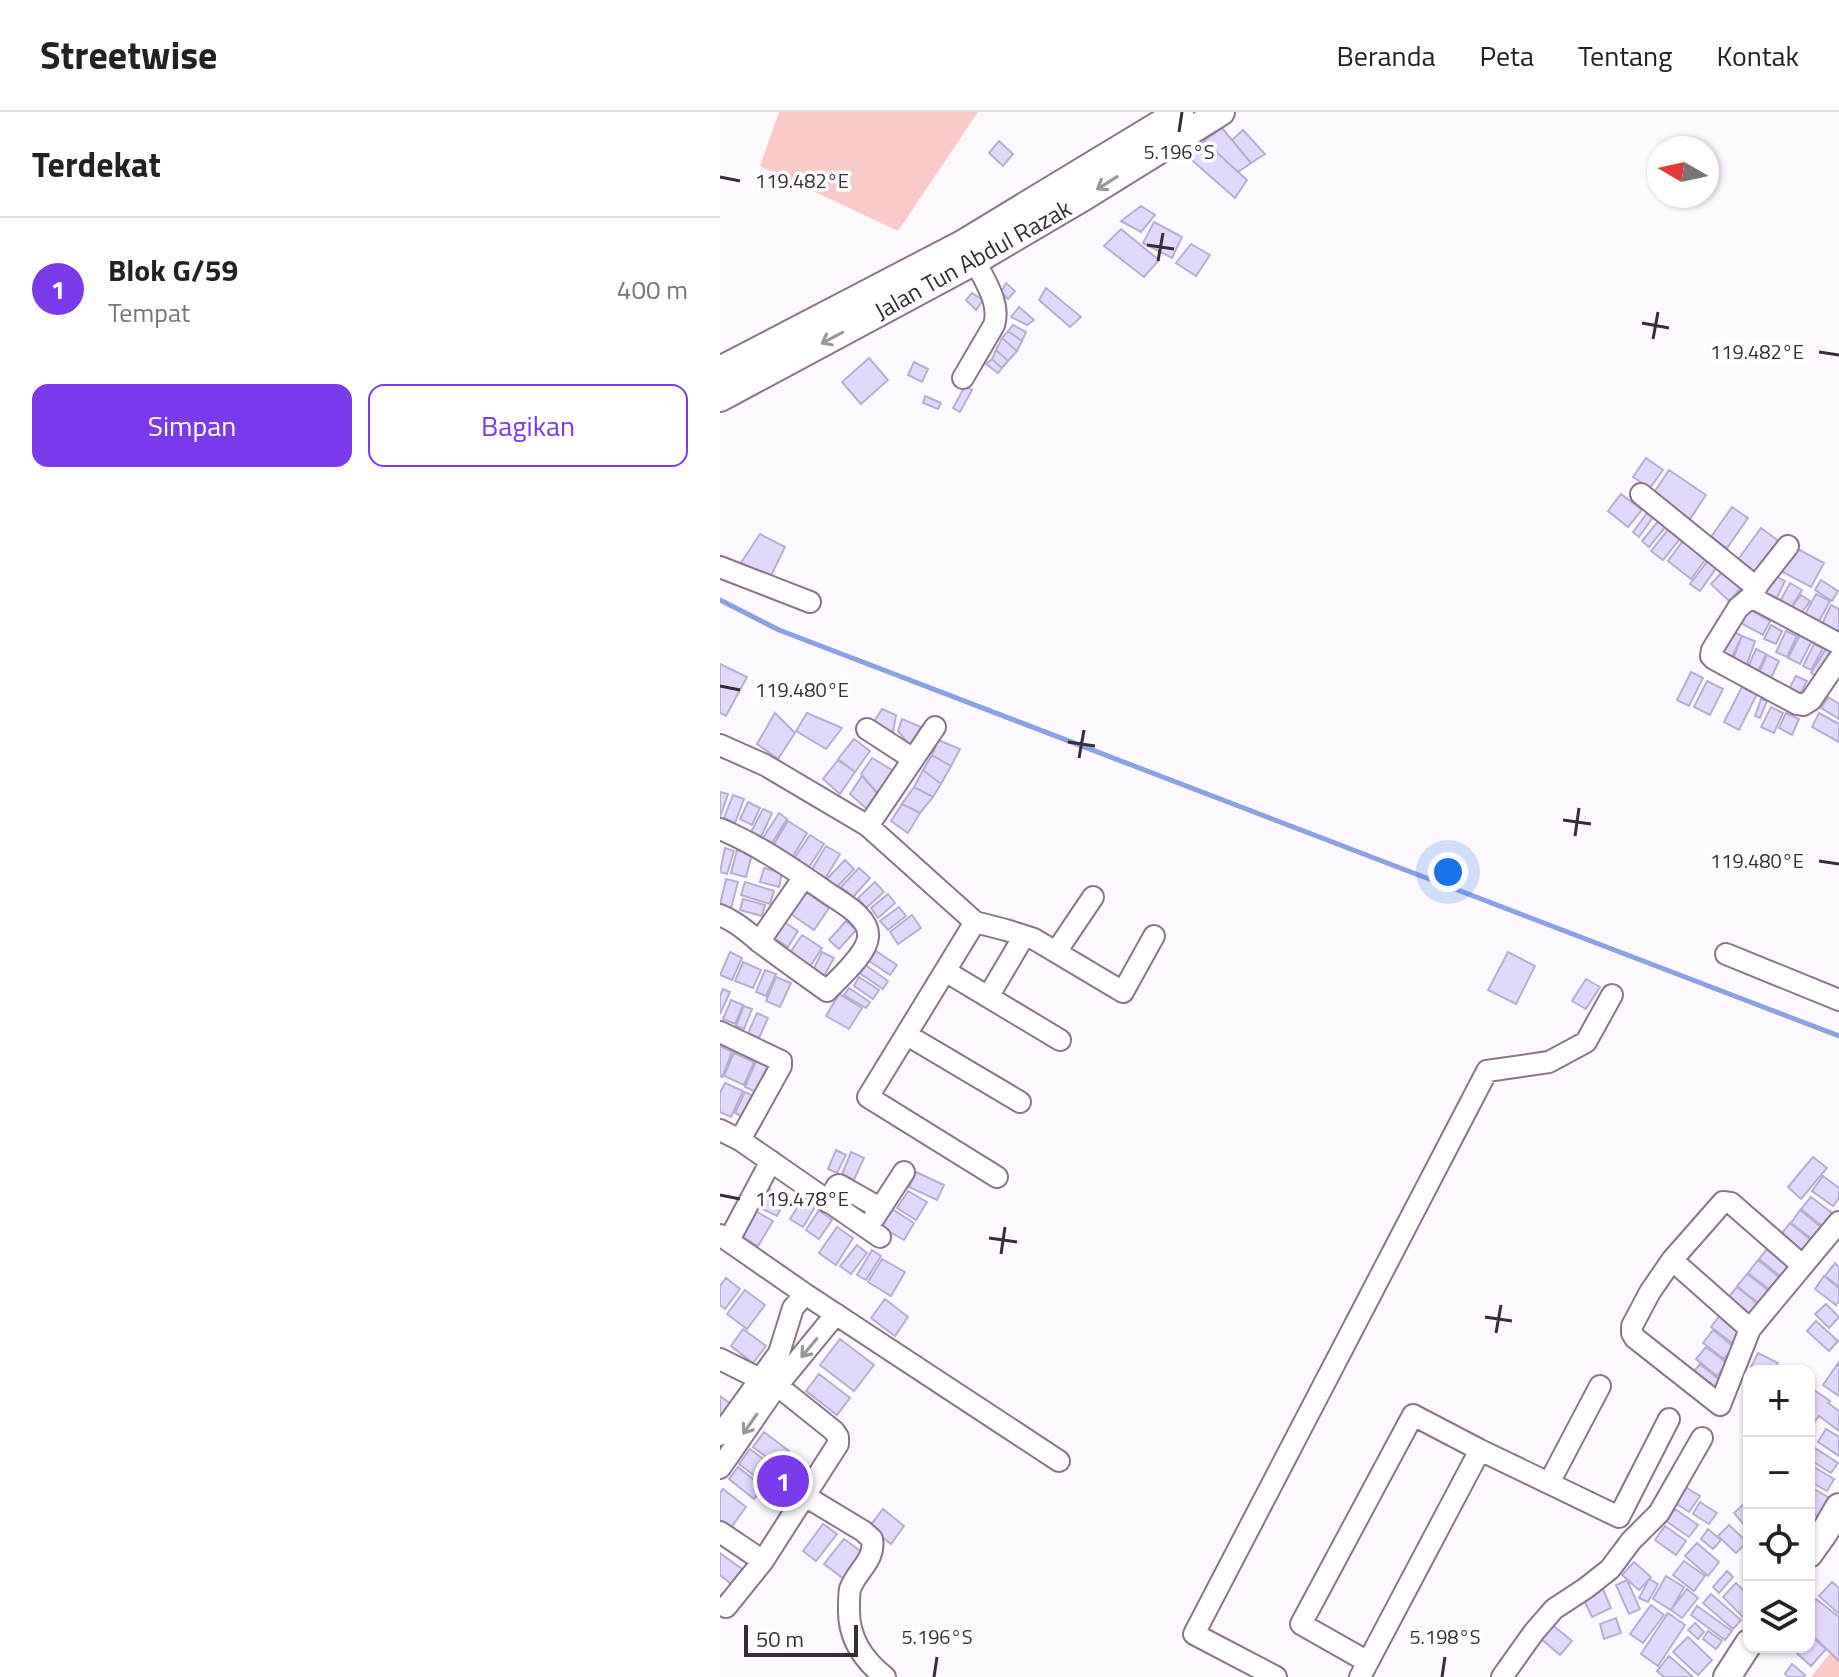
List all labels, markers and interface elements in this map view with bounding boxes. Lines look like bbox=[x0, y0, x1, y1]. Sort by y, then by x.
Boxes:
text: Streetwise bbox=[40, 26, 218, 84]
text: Beranda bbox=[1337, 34, 1436, 77]
text: Peta bbox=[1480, 34, 1534, 77]
text: Tentang bbox=[1578, 34, 1672, 77]
text: Kontak bbox=[1716, 34, 1799, 77]
text: 5.196°S bbox=[1143, 136, 1215, 167]
north arrow bbox=[1647, 136, 1719, 208]
text: Terdekat bbox=[32, 138, 161, 190]
text: 119.482°E bbox=[755, 165, 849, 196]
one-way arrow bbox=[1096, 175, 1119, 191]
street label: Jalan Tun Abdul Razak bbox=[867, 190, 1078, 328]
text: Blok G/59 bbox=[108, 247, 238, 293]
text: 1 bbox=[51, 270, 65, 309]
text: 400 m bbox=[617, 270, 688, 309]
text: Tempat bbox=[108, 293, 190, 332]
one-way arrow bbox=[821, 331, 844, 347]
text: 119.482°E bbox=[1710, 336, 1804, 367]
button: Simpan bbox=[32, 384, 352, 467]
button: Bagikan bbox=[368, 384, 688, 467]
text: 119.480°E bbox=[755, 674, 849, 705]
text: 119.480°E bbox=[1710, 845, 1804, 876]
your location bbox=[1428, 852, 1468, 892]
text: 119.478°E bbox=[755, 1183, 849, 1214]
one-way arrow bbox=[800, 1337, 818, 1358]
map controls bbox=[1743, 1365, 1815, 1653]
button: + bbox=[1743, 1365, 1815, 1437]
one-way arrow bbox=[742, 1413, 758, 1435]
button: − bbox=[1743, 1437, 1815, 1509]
pin: 1 bbox=[757, 1451, 809, 1511]
button: locate bbox=[1743, 1509, 1815, 1581]
button: layers bbox=[1743, 1581, 1815, 1653]
scale bar bbox=[744, 1621, 858, 1657]
text: 5.196°S bbox=[901, 1621, 973, 1652]
text: 5.198°S bbox=[1409, 1621, 1481, 1652]
text: 50 m bbox=[756, 1622, 804, 1656]

